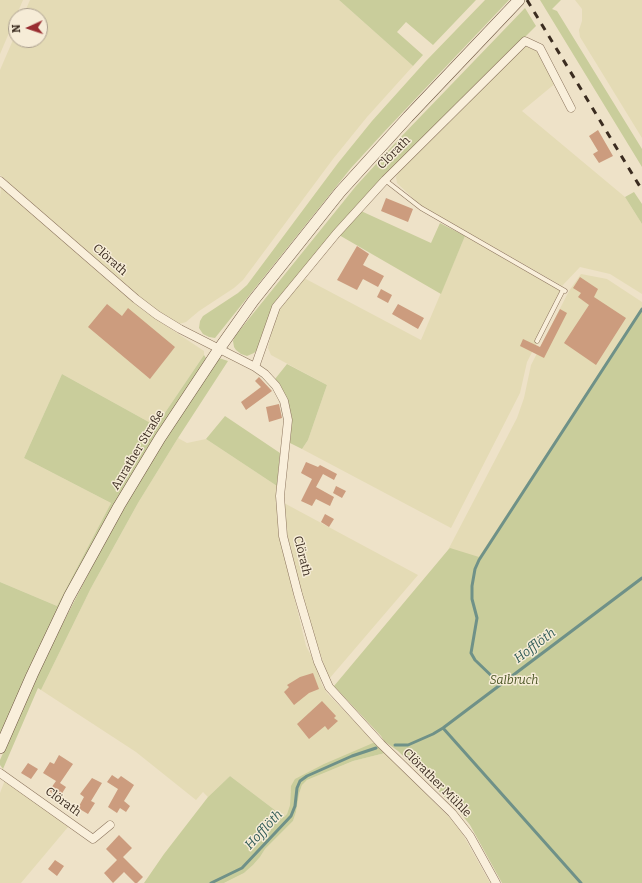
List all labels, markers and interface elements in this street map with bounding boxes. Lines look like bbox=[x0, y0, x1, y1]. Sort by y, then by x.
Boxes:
north arrow bbox=[8, 8, 48, 48]
text: N bbox=[10, 24, 23, 33]
street label: Clörath bbox=[374, 133, 414, 173]
street label: Clörath bbox=[90, 241, 130, 279]
street label: Anrather Straße bbox=[109, 408, 167, 492]
street label: Clörath bbox=[290, 534, 314, 578]
water label: Hofflöth bbox=[511, 625, 559, 667]
park label: Salbruch bbox=[490, 674, 538, 688]
street label: Clörather Mühle bbox=[400, 746, 474, 820]
street label: Clörath bbox=[42, 784, 84, 820]
water label: Hofflöth bbox=[242, 807, 286, 853]

